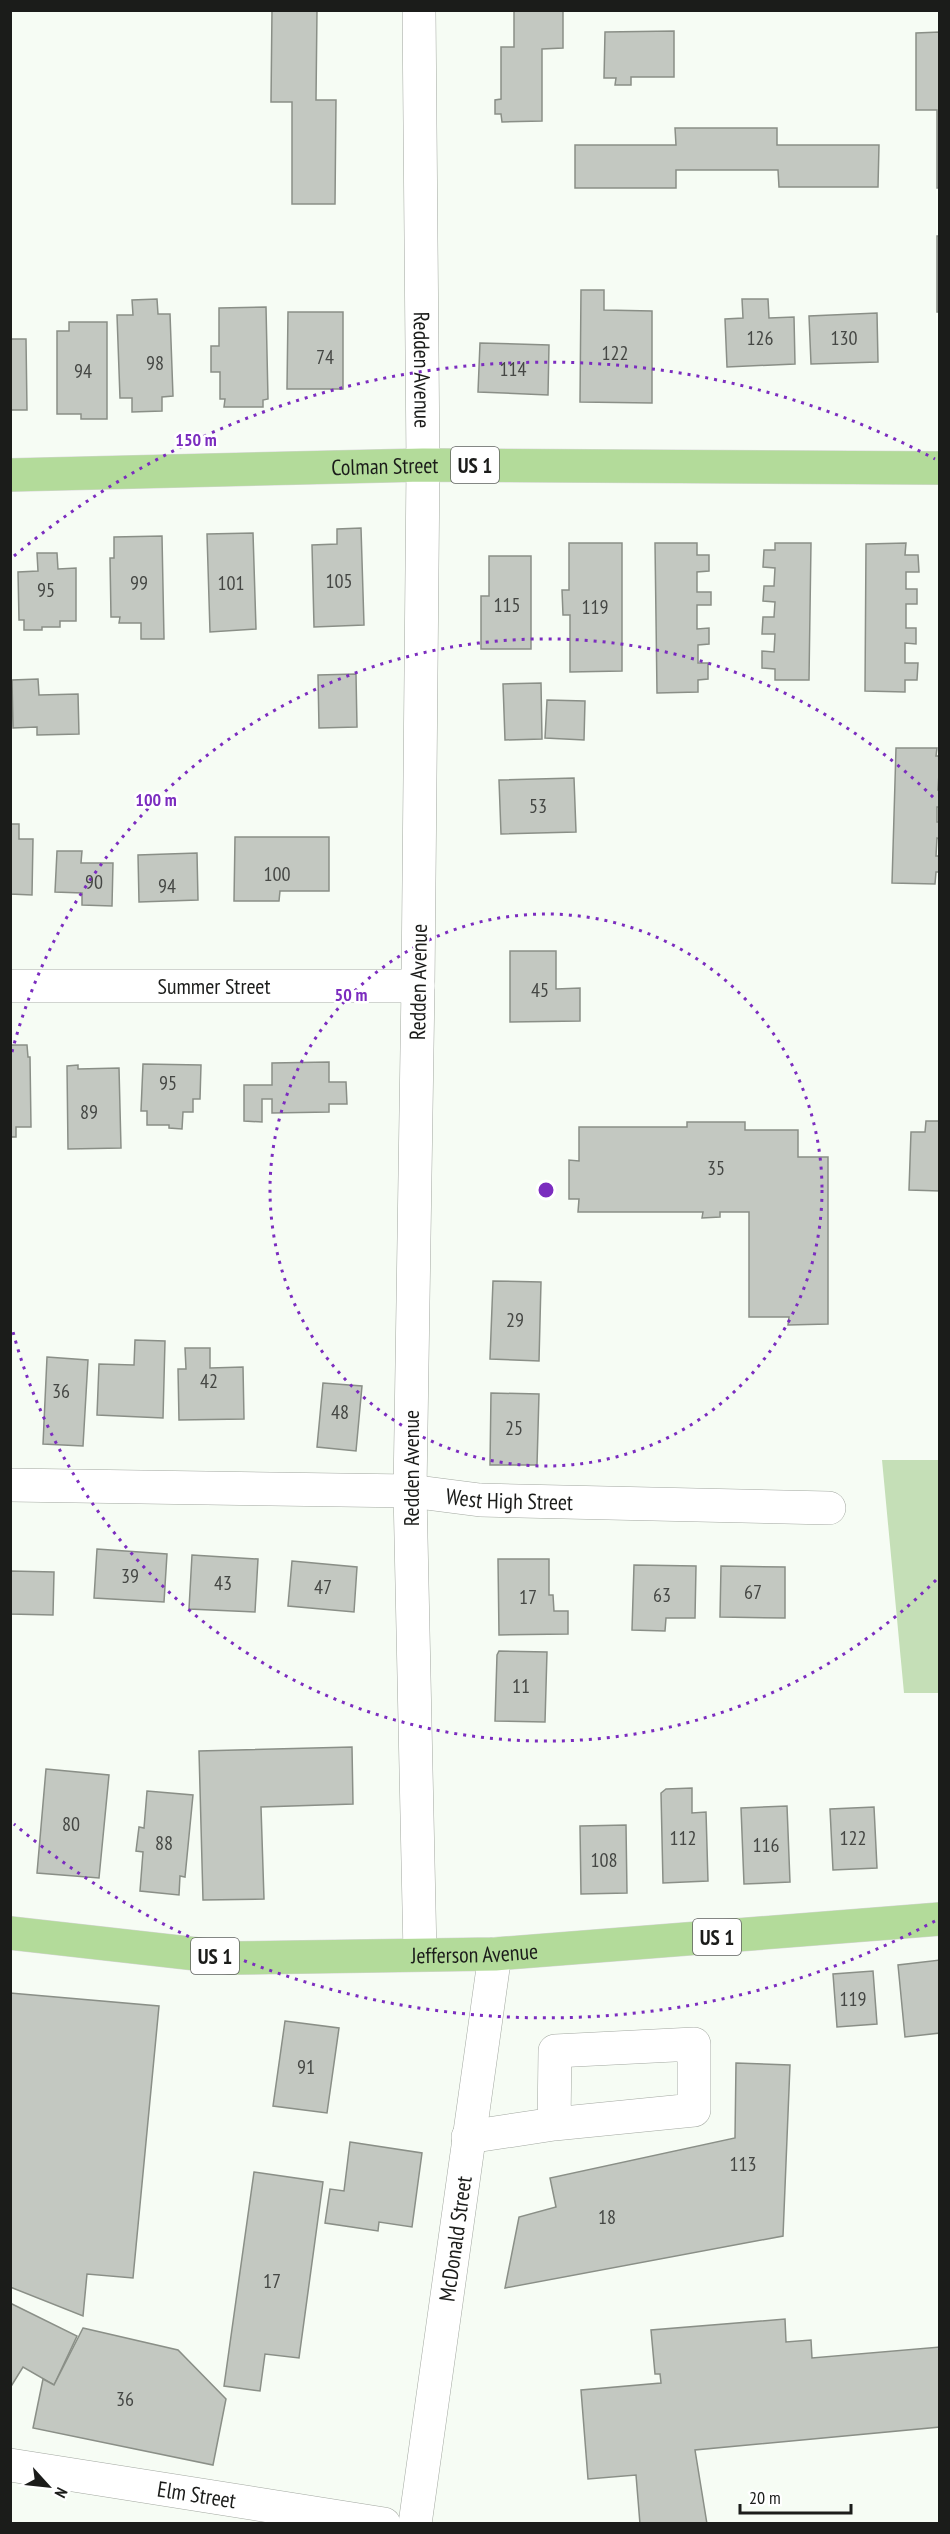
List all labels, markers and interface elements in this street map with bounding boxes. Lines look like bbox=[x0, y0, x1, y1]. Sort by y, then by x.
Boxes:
street label: Redden Avenue bbox=[408, 312, 437, 428]
house number: 126 bbox=[747, 325, 774, 351]
house number: 130 bbox=[831, 325, 858, 351]
house number: 122 bbox=[602, 340, 629, 366]
house number: 74 bbox=[316, 344, 334, 370]
house number: 98 bbox=[146, 350, 164, 376]
house number: 114 bbox=[500, 356, 527, 382]
house number: 94 bbox=[74, 358, 92, 384]
text: 150 m bbox=[175, 428, 217, 451]
road number: US 1 bbox=[451, 447, 499, 483]
street label: Colman Street bbox=[331, 451, 439, 481]
house number: 105 bbox=[326, 568, 353, 594]
house number: 99 bbox=[130, 570, 148, 596]
house number: 101 bbox=[218, 570, 245, 596]
house number: 95 bbox=[37, 577, 55, 603]
house number: 115 bbox=[494, 592, 521, 618]
house number: 119 bbox=[582, 594, 609, 620]
text: 100 m bbox=[135, 788, 177, 811]
house number: 53 bbox=[529, 793, 547, 819]
house number: 100 bbox=[264, 861, 291, 887]
house number: 90 bbox=[85, 869, 103, 895]
house number: 94 bbox=[158, 873, 176, 899]
street label: Redden Avenue bbox=[403, 924, 433, 1040]
street label: Summer Street bbox=[157, 972, 271, 1000]
house number: 45 bbox=[531, 977, 549, 1003]
text: 50 m bbox=[335, 983, 367, 1006]
house number: 95 bbox=[159, 1070, 177, 1096]
house number: 89 bbox=[80, 1099, 98, 1125]
house number: 35 bbox=[707, 1155, 725, 1181]
centre of rings bbox=[536, 1180, 556, 1200]
house number: 29 bbox=[506, 1307, 524, 1333]
house number: 42 bbox=[200, 1368, 218, 1394]
house number: 36 bbox=[52, 1378, 70, 1404]
house number: 48 bbox=[331, 1399, 349, 1425]
street label: Redden Avenue bbox=[397, 1410, 425, 1526]
house number: 25 bbox=[505, 1415, 523, 1441]
street label: West High Street bbox=[444, 1482, 573, 1516]
house number: 39 bbox=[121, 1563, 139, 1589]
house number: 43 bbox=[214, 1570, 232, 1596]
house number: 47 bbox=[314, 1574, 332, 1600]
house number: 67 bbox=[744, 1579, 762, 1605]
house number: 63 bbox=[653, 1582, 671, 1608]
house number: 17 bbox=[519, 1584, 537, 1610]
house number: 11 bbox=[512, 1673, 530, 1699]
house number: 80 bbox=[62, 1811, 80, 1837]
house number: 112 bbox=[670, 1825, 697, 1851]
house number: 122 bbox=[840, 1825, 867, 1851]
house number: 88 bbox=[155, 1830, 173, 1856]
house number: 116 bbox=[753, 1832, 780, 1858]
house number: 108 bbox=[591, 1847, 618, 1873]
road number: US 1 bbox=[693, 1919, 741, 1955]
street label: Jefferson Avenue bbox=[410, 1937, 539, 1969]
road number: US 1 bbox=[191, 1938, 239, 1974]
house number: 119 bbox=[840, 1986, 867, 2012]
house number: 91 bbox=[297, 2054, 315, 2080]
house number: 113 bbox=[730, 2151, 757, 2177]
street label: McDonald Street bbox=[432, 2174, 478, 2303]
house number: 18 bbox=[598, 2204, 616, 2230]
house number: 17 bbox=[263, 2268, 281, 2294]
house number: 36 bbox=[116, 2386, 134, 2412]
north arrow bbox=[18, 2456, 78, 2516]
street label: Elm Street bbox=[155, 2474, 238, 2514]
scale bar bbox=[740, 2477, 851, 2515]
text: N bbox=[50, 2484, 72, 2501]
text: 20 m bbox=[749, 2486, 781, 2509]

